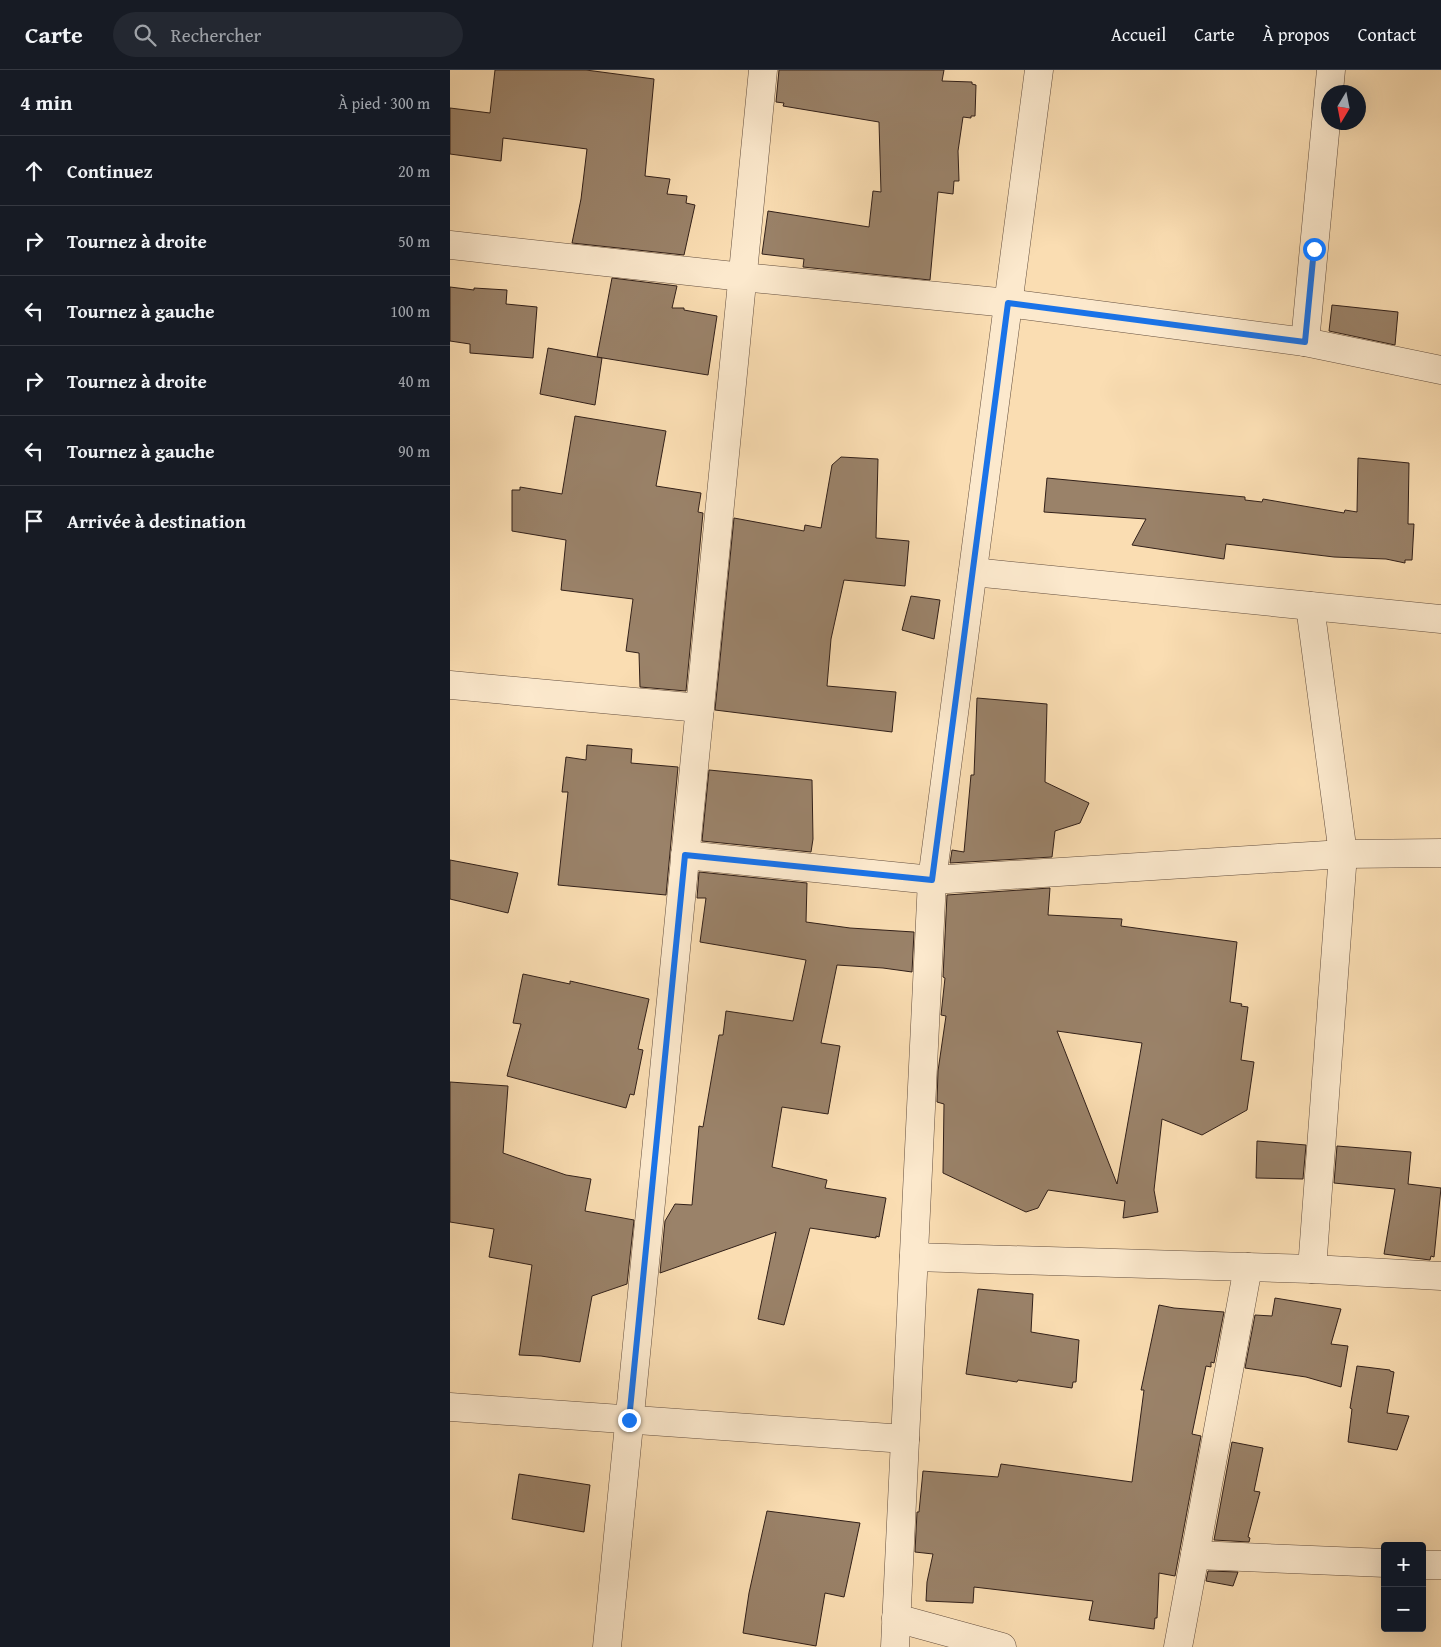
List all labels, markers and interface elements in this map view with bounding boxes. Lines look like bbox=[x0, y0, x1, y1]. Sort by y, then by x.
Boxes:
search box bbox=[113, 12, 463, 57]
text: Carte bbox=[25, 17, 83, 52]
icon: search bbox=[131, 21, 159, 49]
text: Rechercher bbox=[171, 21, 261, 49]
text: Accueil bbox=[1111, 21, 1166, 48]
text: Carte bbox=[1194, 21, 1235, 48]
text: À propos bbox=[1263, 21, 1330, 48]
text: Contact bbox=[1358, 21, 1416, 48]
north arrow bbox=[1321, 85, 1366, 130]
text: 4 min bbox=[20, 87, 72, 118]
text: À pied · 300 m bbox=[338, 91, 430, 115]
icon: ahead bbox=[20, 157, 48, 185]
text: Continuez bbox=[67, 157, 153, 185]
text: 20 m bbox=[398, 159, 430, 183]
icon: right bbox=[20, 227, 48, 255]
text: Tournez à droite bbox=[67, 227, 207, 255]
text: 50 m bbox=[398, 229, 430, 253]
route start bbox=[1303, 238, 1326, 261]
icon: left bbox=[20, 297, 48, 325]
text: Tournez à gauche bbox=[67, 297, 215, 325]
text: 100 m bbox=[390, 299, 430, 323]
icon: right bbox=[20, 367, 48, 395]
text: Tournez à droite bbox=[67, 367, 207, 395]
text: 40 m bbox=[398, 369, 430, 393]
icon: left bbox=[20, 437, 48, 465]
text: Tournez à gauche bbox=[67, 437, 215, 465]
text: 90 m bbox=[398, 439, 430, 463]
icon: arrive bbox=[20, 507, 48, 535]
text: Arrivée à destination bbox=[67, 507, 246, 535]
route end bbox=[618, 1409, 641, 1432]
map controls bbox=[1381, 1542, 1426, 1632]
button: + bbox=[1381, 1542, 1426, 1587]
button: − bbox=[1381, 1587, 1426, 1632]

